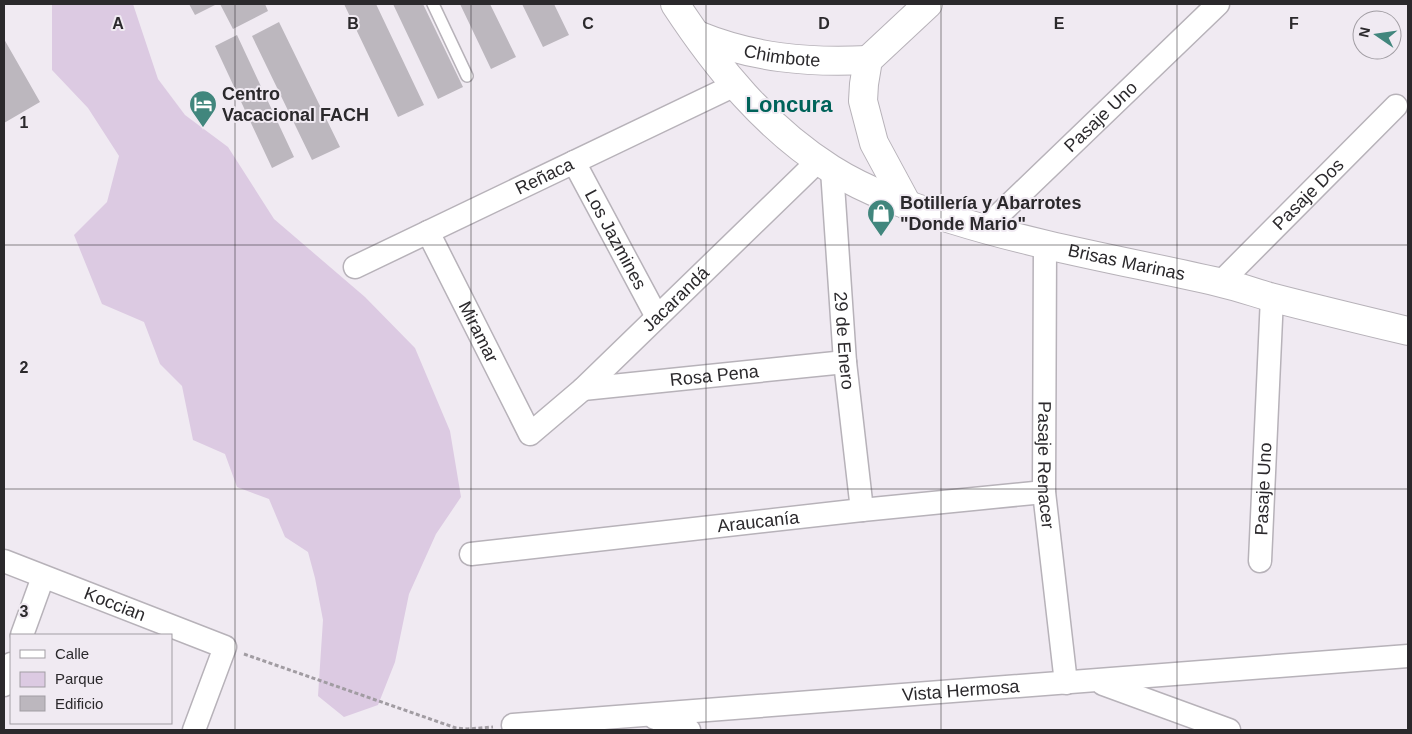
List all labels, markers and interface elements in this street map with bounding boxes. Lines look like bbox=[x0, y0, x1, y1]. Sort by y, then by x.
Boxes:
north arrow bbox=[1352, 10, 1402, 60]
text: A bbox=[112, 15, 124, 32]
text: B bbox=[347, 15, 359, 32]
text: C bbox=[582, 15, 594, 32]
text: D bbox=[818, 15, 830, 32]
text: E bbox=[1054, 15, 1065, 32]
text: F bbox=[1289, 15, 1299, 32]
text: N bbox=[1355, 25, 1373, 39]
street label: Chimbote bbox=[742, 41, 821, 70]
street label: Pasaje Uno bbox=[1060, 77, 1141, 156]
place label: Centro Vacacional FACH bbox=[222, 84, 369, 125]
hotel icon: Centro Vacacional FACH bbox=[188, 89, 218, 128]
district label: Loncura bbox=[746, 92, 833, 117]
text: 1 bbox=[20, 114, 29, 131]
street label: Reñaca bbox=[512, 153, 578, 199]
street label: Pasaje Dos bbox=[1269, 155, 1348, 234]
street label: Los Jazmines bbox=[581, 186, 650, 293]
place label: Botillería y Abarrotes "Donde Mario" bbox=[900, 193, 1081, 234]
shop icon: Botillería y Abarrotes "Donde Mario" bbox=[866, 198, 896, 237]
street label: Brisas Marinas bbox=[1066, 240, 1187, 284]
street label: Jacarandá bbox=[639, 262, 714, 336]
street label: 29 de Enero bbox=[830, 291, 858, 391]
street label: Miramar bbox=[455, 298, 502, 366]
text: 2 bbox=[20, 359, 29, 376]
street label: Rosa Pena bbox=[669, 361, 761, 390]
street label: Pasaje Renacer bbox=[1034, 401, 1058, 530]
street label: Pasaje Uno bbox=[1251, 442, 1275, 536]
street label: Araucanía bbox=[716, 507, 801, 536]
street label: Koccian bbox=[81, 583, 148, 625]
text: 3 bbox=[20, 603, 29, 620]
legend bbox=[10, 634, 172, 724]
text: Calle bbox=[55, 645, 89, 662]
text: Parque bbox=[55, 670, 103, 687]
street label: Vista Hermosa bbox=[901, 676, 1021, 705]
text: Edificio bbox=[55, 695, 103, 712]

